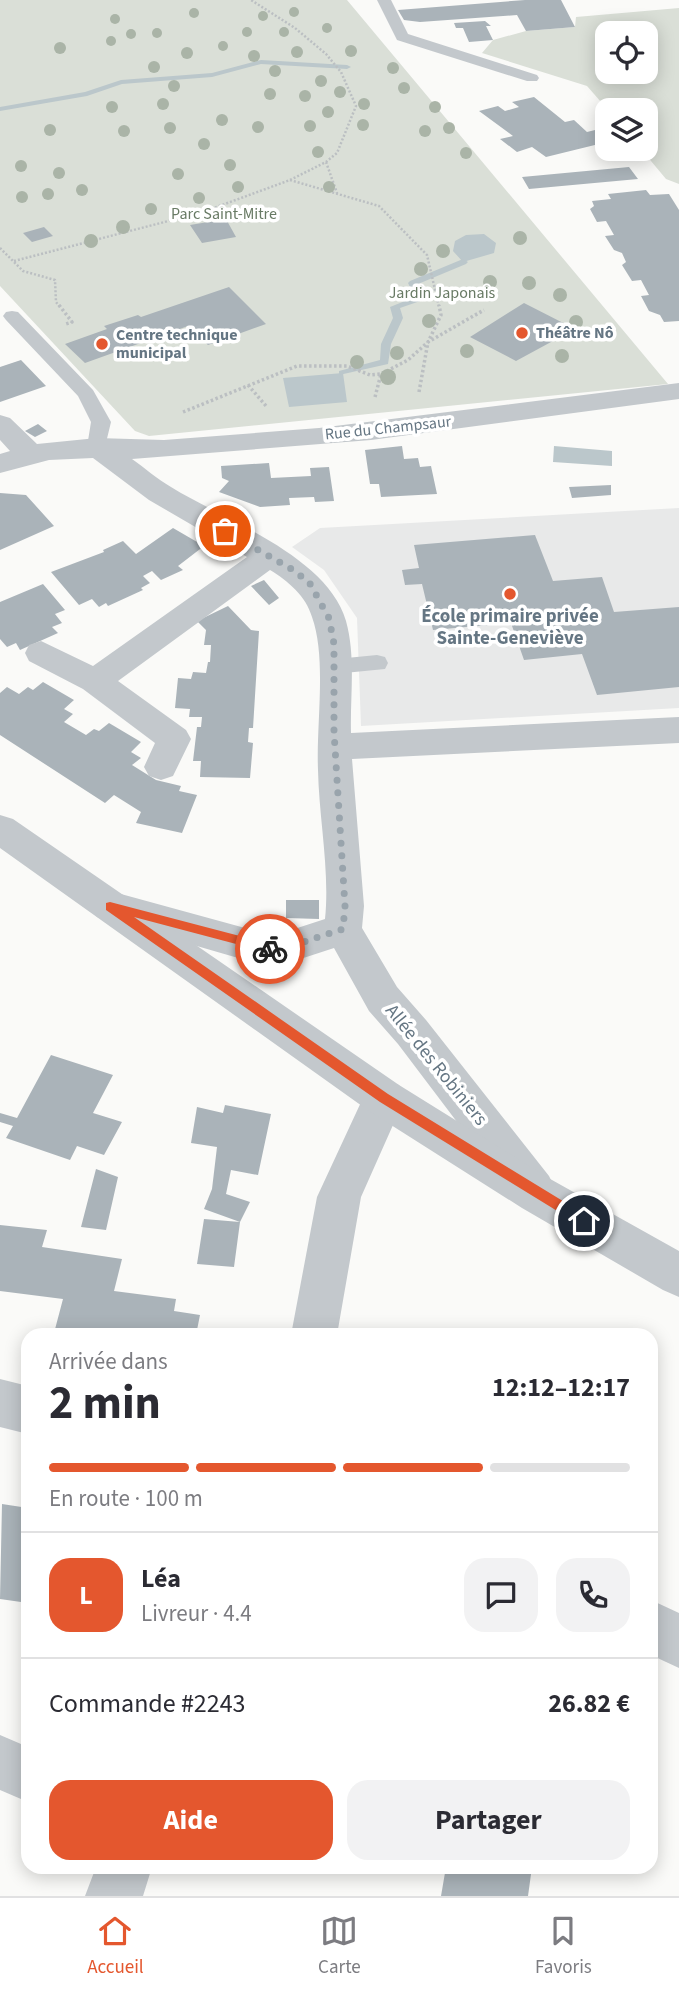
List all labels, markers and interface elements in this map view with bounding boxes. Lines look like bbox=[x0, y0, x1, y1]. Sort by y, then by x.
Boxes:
map controls bbox=[595, 21, 658, 161]
button: locate bbox=[595, 21, 658, 84]
button: layers bbox=[595, 98, 658, 161]
park label: Parc Saint-Mitre bbox=[171, 203, 277, 225]
park label: Jardin Japonais bbox=[389, 282, 496, 304]
place label: Théâtre Nô bbox=[536, 322, 614, 344]
place label: Centre technique municipal bbox=[116, 324, 237, 364]
marker: Théâtre Nô bbox=[514, 325, 530, 341]
marker: Centre technique municipal bbox=[94, 336, 110, 352]
street label: Rue du Champsaur bbox=[324, 410, 453, 446]
pin bbox=[195, 501, 255, 561]
icon: bag bbox=[206, 512, 244, 550]
marker: École primaire privée Sainte-Geneviève bbox=[502, 586, 518, 602]
place label: École primaire privée Sainte-Geneviève bbox=[421, 603, 599, 652]
courier bbox=[235, 914, 305, 984]
icon: bike bbox=[251, 930, 289, 968]
street label: Allée des Robiniers bbox=[378, 998, 494, 1132]
pin bbox=[554, 1191, 614, 1251]
icon: home bbox=[565, 1202, 603, 1240]
text: Arrivée dans bbox=[49, 1345, 168, 1378]
text: 12:12–12:17 bbox=[492, 1369, 630, 1406]
text: 2 min bbox=[49, 1371, 161, 1436]
text: En route · 100 m bbox=[49, 1482, 203, 1515]
button: chat bbox=[464, 1558, 538, 1632]
button: phone bbox=[556, 1558, 630, 1632]
text: Léa bbox=[141, 1560, 181, 1597]
text: L bbox=[79, 1577, 93, 1614]
text: Livreur · 4.4 bbox=[141, 1597, 252, 1630]
text: Commande #2243 bbox=[49, 1685, 246, 1722]
text: 26.82 € bbox=[548, 1685, 630, 1722]
button: Aide bbox=[49, 1780, 333, 1860]
button: Partager bbox=[347, 1780, 630, 1860]
tab: Accueil bbox=[87, 1912, 144, 1981]
tab: Carte bbox=[318, 1912, 361, 1981]
tab: Favoris bbox=[535, 1912, 592, 1981]

